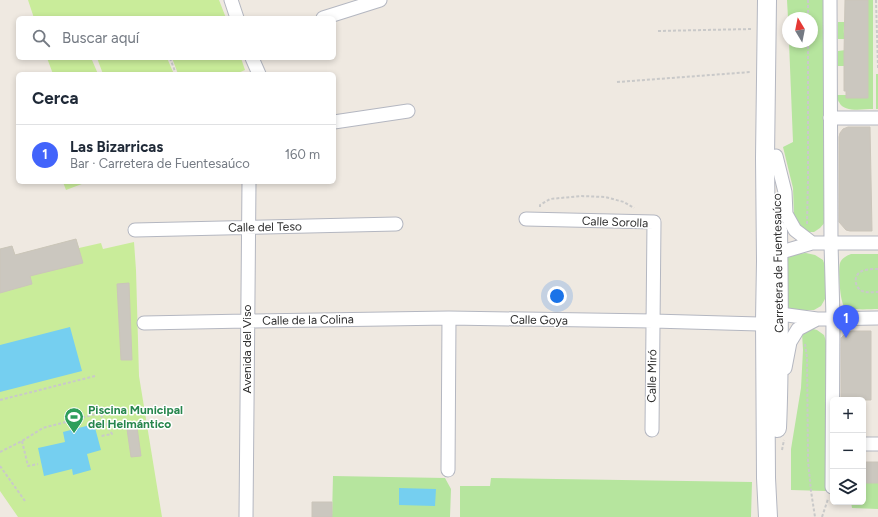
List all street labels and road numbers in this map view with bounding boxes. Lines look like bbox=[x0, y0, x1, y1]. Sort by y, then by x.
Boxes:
street label: Carretera de Fuentesaúco bbox=[770, 193, 786, 333]
street label: Calle Sorolla bbox=[582, 214, 648, 230]
street label: Calle del Teso bbox=[228, 219, 302, 235]
street label: Avenida del Viso bbox=[240, 304, 254, 394]
street label: Calle de la Colina bbox=[262, 312, 354, 328]
street label: Calle Goya bbox=[510, 312, 568, 328]
street label: Calle Miró bbox=[645, 349, 659, 403]

